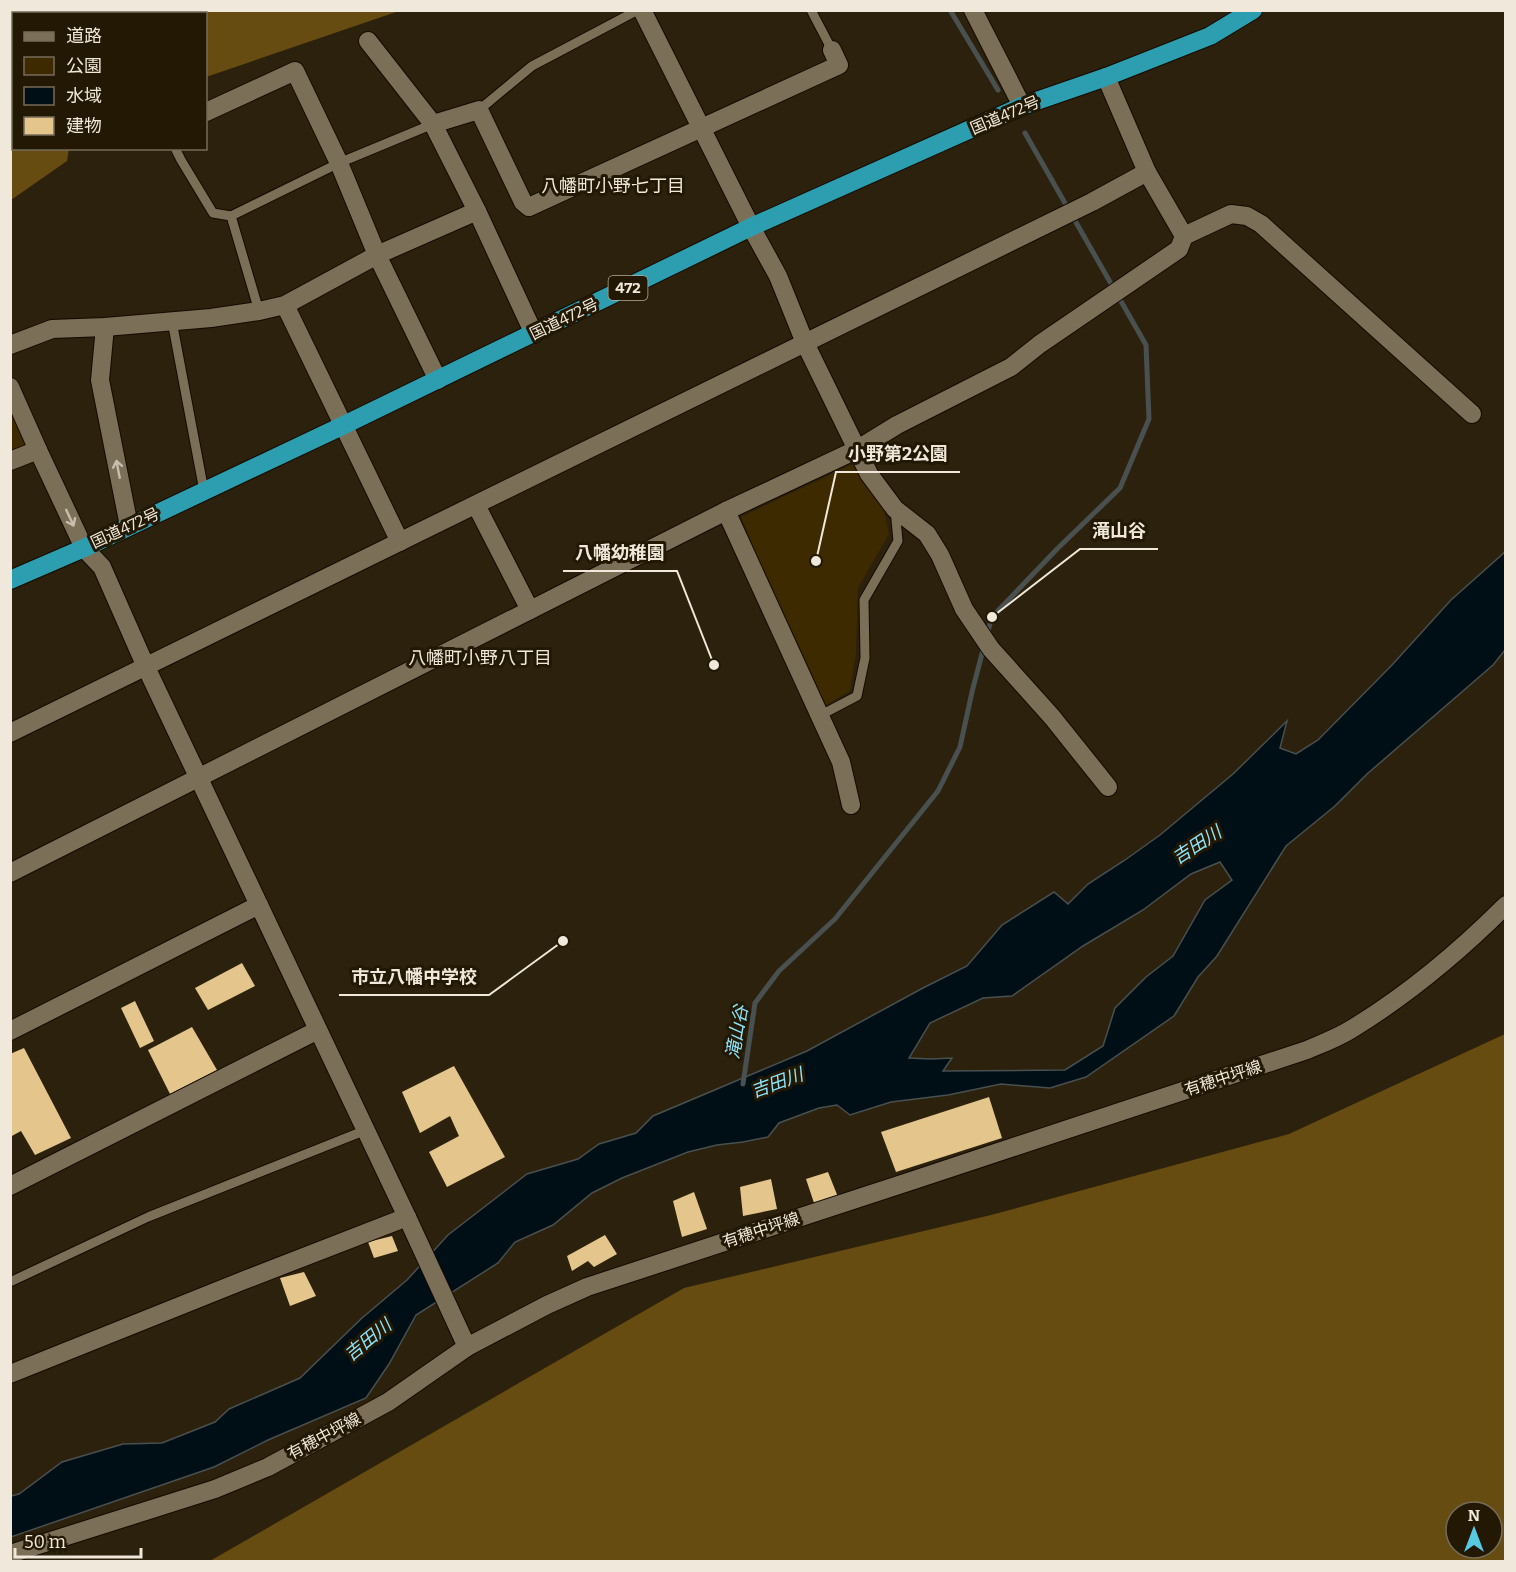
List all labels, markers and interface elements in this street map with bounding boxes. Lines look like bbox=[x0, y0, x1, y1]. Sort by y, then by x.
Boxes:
legend bbox=[12, 12, 207, 150]
text: 道路 bbox=[66, 25, 102, 47]
text: 公園 bbox=[66, 55, 102, 77]
text: 水域 bbox=[66, 85, 102, 107]
street label: 国道472号 bbox=[967, 92, 1043, 138]
text: 建物 bbox=[66, 115, 102, 137]
district label: 八幡町小野七丁目 bbox=[541, 175, 685, 197]
road number: 472 bbox=[608, 276, 648, 300]
street label: 国道472号 bbox=[527, 294, 601, 344]
callout: 小野第2公園 bbox=[836, 436, 960, 472]
text: 小野第2公園 bbox=[848, 443, 948, 465]
one-way arrow bbox=[112, 460, 123, 479]
street label: 国道472号 bbox=[88, 504, 162, 552]
one-way arrow bbox=[65, 509, 77, 527]
callout: 滝山谷 bbox=[1080, 513, 1158, 549]
text: 滝山谷 bbox=[1092, 520, 1146, 542]
callout: 八幡幼稚園 bbox=[563, 535, 677, 571]
text: 八幡幼稚園 bbox=[575, 542, 665, 564]
district label: 八幡町小野八丁目 bbox=[408, 647, 552, 669]
water label: 吉田川 bbox=[1168, 820, 1227, 869]
callout: 市立八幡中学校 bbox=[339, 959, 489, 995]
text: 市立八幡中学校 bbox=[351, 966, 477, 988]
water label: 滝山谷 bbox=[721, 1002, 753, 1060]
street label: 有穂中坪線 bbox=[1182, 1057, 1264, 1099]
water label: 吉田川 bbox=[748, 1063, 808, 1103]
street label: 有穂中坪線 bbox=[720, 1209, 802, 1251]
water label: 吉田川 bbox=[340, 1313, 397, 1366]
street label: 有穂中坪線 bbox=[284, 1409, 364, 1463]
north arrow bbox=[1444, 1500, 1504, 1560]
text: N bbox=[1468, 1506, 1480, 1525]
scale bar bbox=[15, 1521, 141, 1559]
text: 50 m bbox=[24, 1531, 66, 1553]

